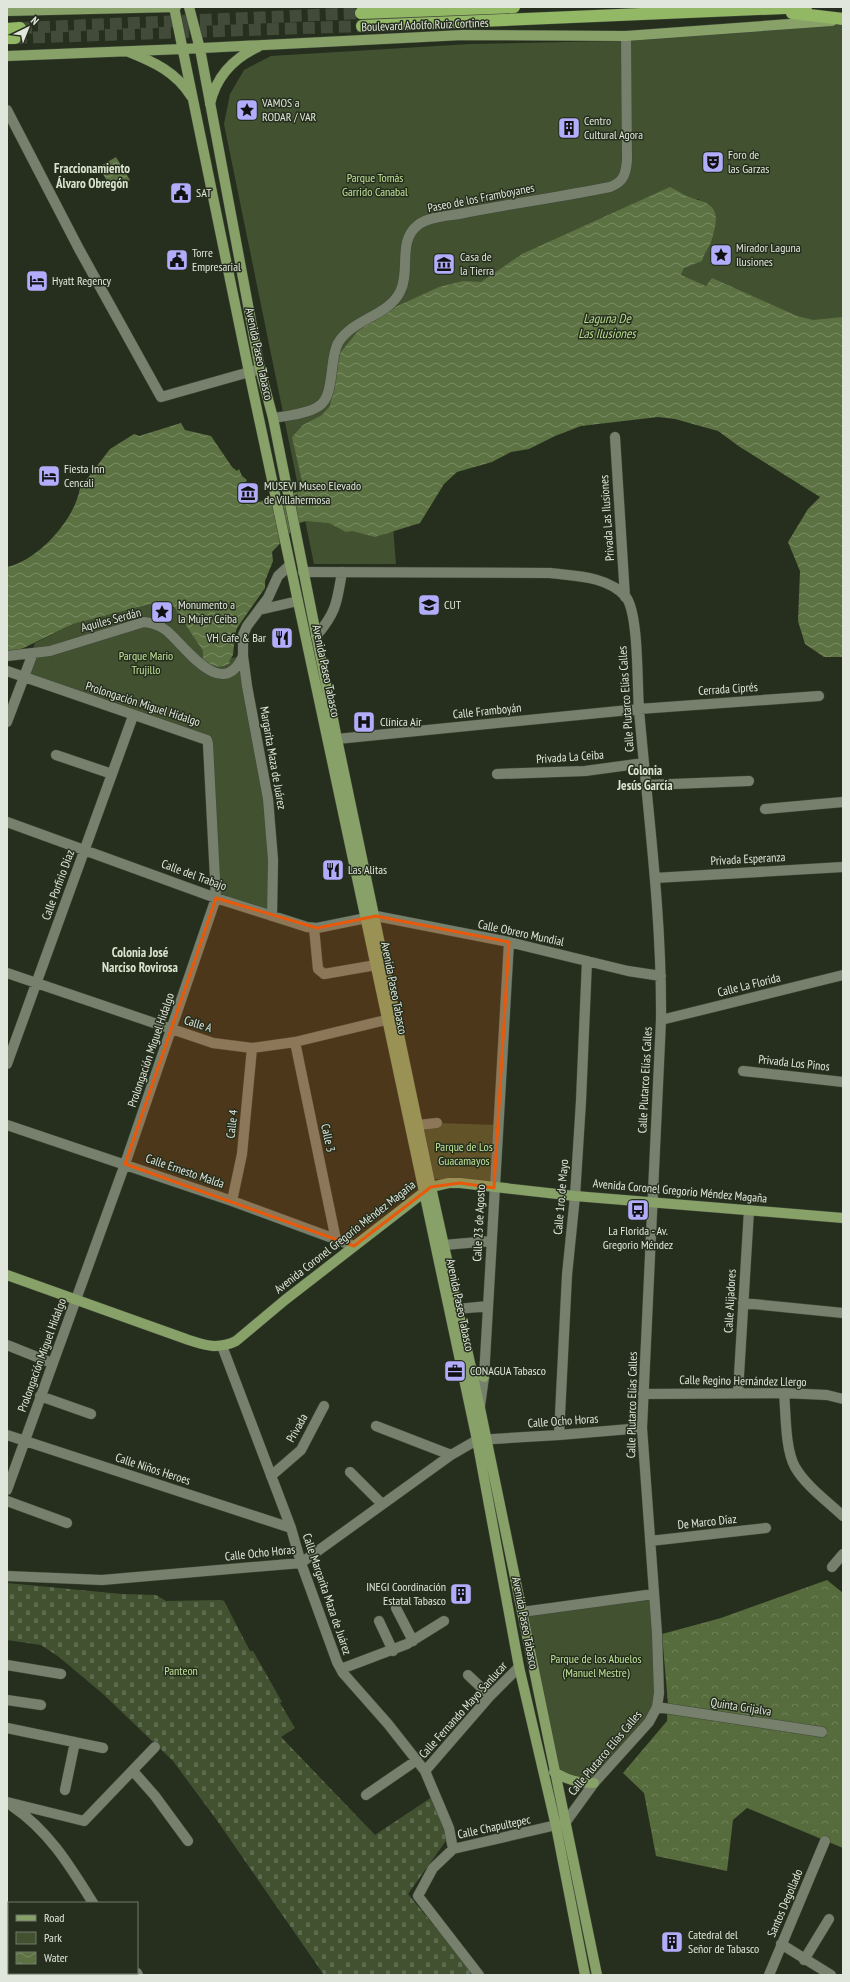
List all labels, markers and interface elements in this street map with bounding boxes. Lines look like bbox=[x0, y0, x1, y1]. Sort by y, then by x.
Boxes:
north arrow bbox=[8, 8, 48, 48]
text: N bbox=[28, 14, 42, 28]
street label: Boulevard Adolfo Ruiz Cortines bbox=[361, 15, 489, 34]
place label: VAMOS a RODAR / VAR bbox=[261, 95, 317, 124]
place icon: VAMOS a RODAR / VAR bbox=[234, 97, 260, 123]
place label: Centro Cultural Agora bbox=[584, 113, 643, 142]
building icon: Centro Cultural Agora bbox=[556, 115, 582, 141]
place label: Foro de las Garzas bbox=[728, 147, 769, 176]
theatre icon: Foro de las Garzas bbox=[700, 149, 726, 175]
district label: Fraccionamiento Álvaro Obregón bbox=[54, 160, 130, 192]
park label: Parque Tomás Garrido Canabal bbox=[342, 170, 408, 199]
public building icon: SAT bbox=[168, 180, 194, 206]
street label: Paseo de los Framboyanes bbox=[426, 180, 536, 215]
place label: SAT bbox=[196, 185, 212, 200]
place label: Mirador Laguna Ilusiones bbox=[736, 240, 801, 269]
place icon: Mirador Laguna Ilusiones bbox=[708, 242, 734, 268]
place label: Torre Empresarial bbox=[192, 245, 241, 274]
public building icon: Torre Empresarial bbox=[164, 247, 190, 273]
place label: Casa de la Tierra bbox=[460, 249, 494, 278]
museum icon: Casa de la Tierra bbox=[431, 251, 457, 277]
hotel icon: Hyatt Regency bbox=[24, 268, 50, 294]
place label: Hyatt Regency bbox=[52, 273, 112, 288]
street label: Avenida Paseo Tabasco bbox=[242, 306, 277, 401]
water label: Laguna De Las Ilusiones bbox=[578, 310, 637, 342]
place label: Fiesta Inn Cencali bbox=[64, 461, 105, 490]
hotel icon: Fiesta Inn Cencali bbox=[36, 463, 62, 489]
street label: Privada Las Ilusiones bbox=[596, 475, 617, 562]
place label: MUSEVI Museo Elevado de Villahermosa bbox=[264, 478, 361, 507]
museum icon: MUSEVI Museo Elevado de Villahermosa bbox=[235, 480, 261, 506]
school or university icon: CUT bbox=[416, 592, 442, 618]
place label: Monumento a la Mujer Ceiba bbox=[178, 597, 237, 626]
place label: CUT bbox=[444, 597, 462, 612]
place icon: Monumento a la Mujer Ceiba bbox=[149, 599, 175, 625]
street label: Aquiles Serdán bbox=[79, 604, 143, 635]
street label: Avenida Paseo Tabasco bbox=[309, 623, 344, 718]
restaurant icon: VH Cafe & Bar bbox=[269, 625, 295, 651]
place label: VH Cafe & Bar bbox=[206, 630, 267, 645]
street label: Calle Plutarco Elías Calles bbox=[614, 645, 637, 753]
park label: Parque Mario Trujillo bbox=[119, 648, 173, 677]
street label: Prolongación Miguel Hidalgo bbox=[84, 678, 202, 729]
street label: Cerrada Ciprés bbox=[698, 679, 758, 698]
street label: Calle Framboyán bbox=[452, 699, 522, 722]
street label: Margarita Maza de Juárez bbox=[257, 705, 290, 811]
hospital icon: Clínica Air bbox=[351, 709, 377, 735]
place label: Clínica Air bbox=[380, 714, 422, 729]
street label: Privada La Ceiba bbox=[536, 747, 605, 766]
district label: Colonia Jesús García bbox=[616, 762, 673, 794]
street label: Calle Porfirio Díaz bbox=[38, 848, 77, 922]
street label: Privada Esperanza bbox=[710, 849, 786, 868]
street label: Calle del Trabajo bbox=[159, 856, 229, 893]
restaurant icon: Las Alitas bbox=[320, 857, 346, 883]
place label: Las Alitas bbox=[348, 862, 387, 877]
street label: Calle Obrero Mundial bbox=[477, 916, 566, 949]
street label: Avenida Paseo Tabasco bbox=[378, 940, 411, 1035]
district label: Colonia José Narciso Rovirosa bbox=[102, 944, 178, 976]
street label: Calle La Florida bbox=[716, 969, 782, 1000]
street label: Prolongación Miguel Hidalgo bbox=[124, 991, 177, 1109]
street label: Calle A bbox=[182, 1012, 214, 1035]
street label: Calle Plutarco Elías Calles bbox=[634, 1026, 655, 1134]
street label: Privada Los Pinos bbox=[758, 1051, 831, 1074]
street label: Calle 4 bbox=[223, 1108, 241, 1139]
street label: Calle 3 bbox=[318, 1122, 339, 1153]
park label: Parque de Los Guacamayos bbox=[435, 1139, 493, 1168]
street label: Calle Ernesto Malda bbox=[144, 1150, 227, 1191]
street label: Calle 1ro. de Mayo bbox=[550, 1159, 571, 1235]
street label: Avenida Coronel Gregorio Méndez Magaña bbox=[592, 1175, 768, 1206]
street label: Avenida Coronel Gregorio Méndez Magaña bbox=[271, 1177, 418, 1296]
street label: Calle 23 de Agosto bbox=[469, 1184, 488, 1262]
bus stop icon: La Florida - Av. Gregorio Méndez bbox=[625, 1197, 651, 1223]
place label: La Florida - Av. Gregorio Méndez bbox=[603, 1223, 673, 1252]
street label: Avenida Paseo Tabasco bbox=[443, 1257, 478, 1352]
street label: Calle Alijadores bbox=[720, 1269, 739, 1333]
street label: Prolongación Miguel Hidalgo bbox=[14, 1296, 69, 1414]
street label: Calle Plutarco Elías Calles bbox=[623, 1352, 640, 1458]
office icon: CONAGUA Tabasco bbox=[442, 1358, 468, 1384]
place label: CONAGUA Tabasco bbox=[470, 1363, 546, 1378]
street label: Calle Regino Hernández Llergo bbox=[679, 1372, 807, 1389]
street label: Privada bbox=[283, 1411, 311, 1445]
street label: Calle Ocho Horas bbox=[527, 1411, 599, 1430]
street label: Calle Niños Heroes bbox=[114, 1449, 193, 1488]
street label: De Marco Díaz bbox=[677, 1511, 737, 1532]
street label: Calle Margarita Maza de Juárez bbox=[300, 1531, 355, 1657]
street label: Calle Ocho Horas bbox=[224, 1541, 296, 1564]
street label: Avenida Paseo Tabasco bbox=[509, 1575, 542, 1670]
place label: INEGI Coordinación Estatal Tabasco bbox=[366, 1579, 446, 1608]
building icon: INEGI Coordinación Estatal Tabasco bbox=[448, 1581, 474, 1607]
park label: Parque de los Abuelos (Manuel Mestre) bbox=[550, 1651, 642, 1680]
street label: Calle Fernando Mayo Sanlucar bbox=[415, 1658, 510, 1761]
park label: Panteon bbox=[164, 1663, 198, 1678]
street label: Quinta Grijalva bbox=[709, 1694, 773, 1719]
street label: Calle Plutarco Elías Calles bbox=[565, 1707, 645, 1798]
street label: Calle Chapultepec bbox=[456, 1811, 533, 1842]
street label: Santos Degollado bbox=[763, 1867, 806, 1939]
legend bbox=[8, 1902, 138, 1974]
text: Road bbox=[44, 1910, 64, 1925]
place label: Catedral del Señor de Tabasco bbox=[688, 1927, 759, 1956]
building icon: Catedral del Señor de Tabasco bbox=[659, 1929, 685, 1955]
text: Park bbox=[44, 1930, 62, 1945]
text: Water bbox=[44, 1950, 69, 1965]

